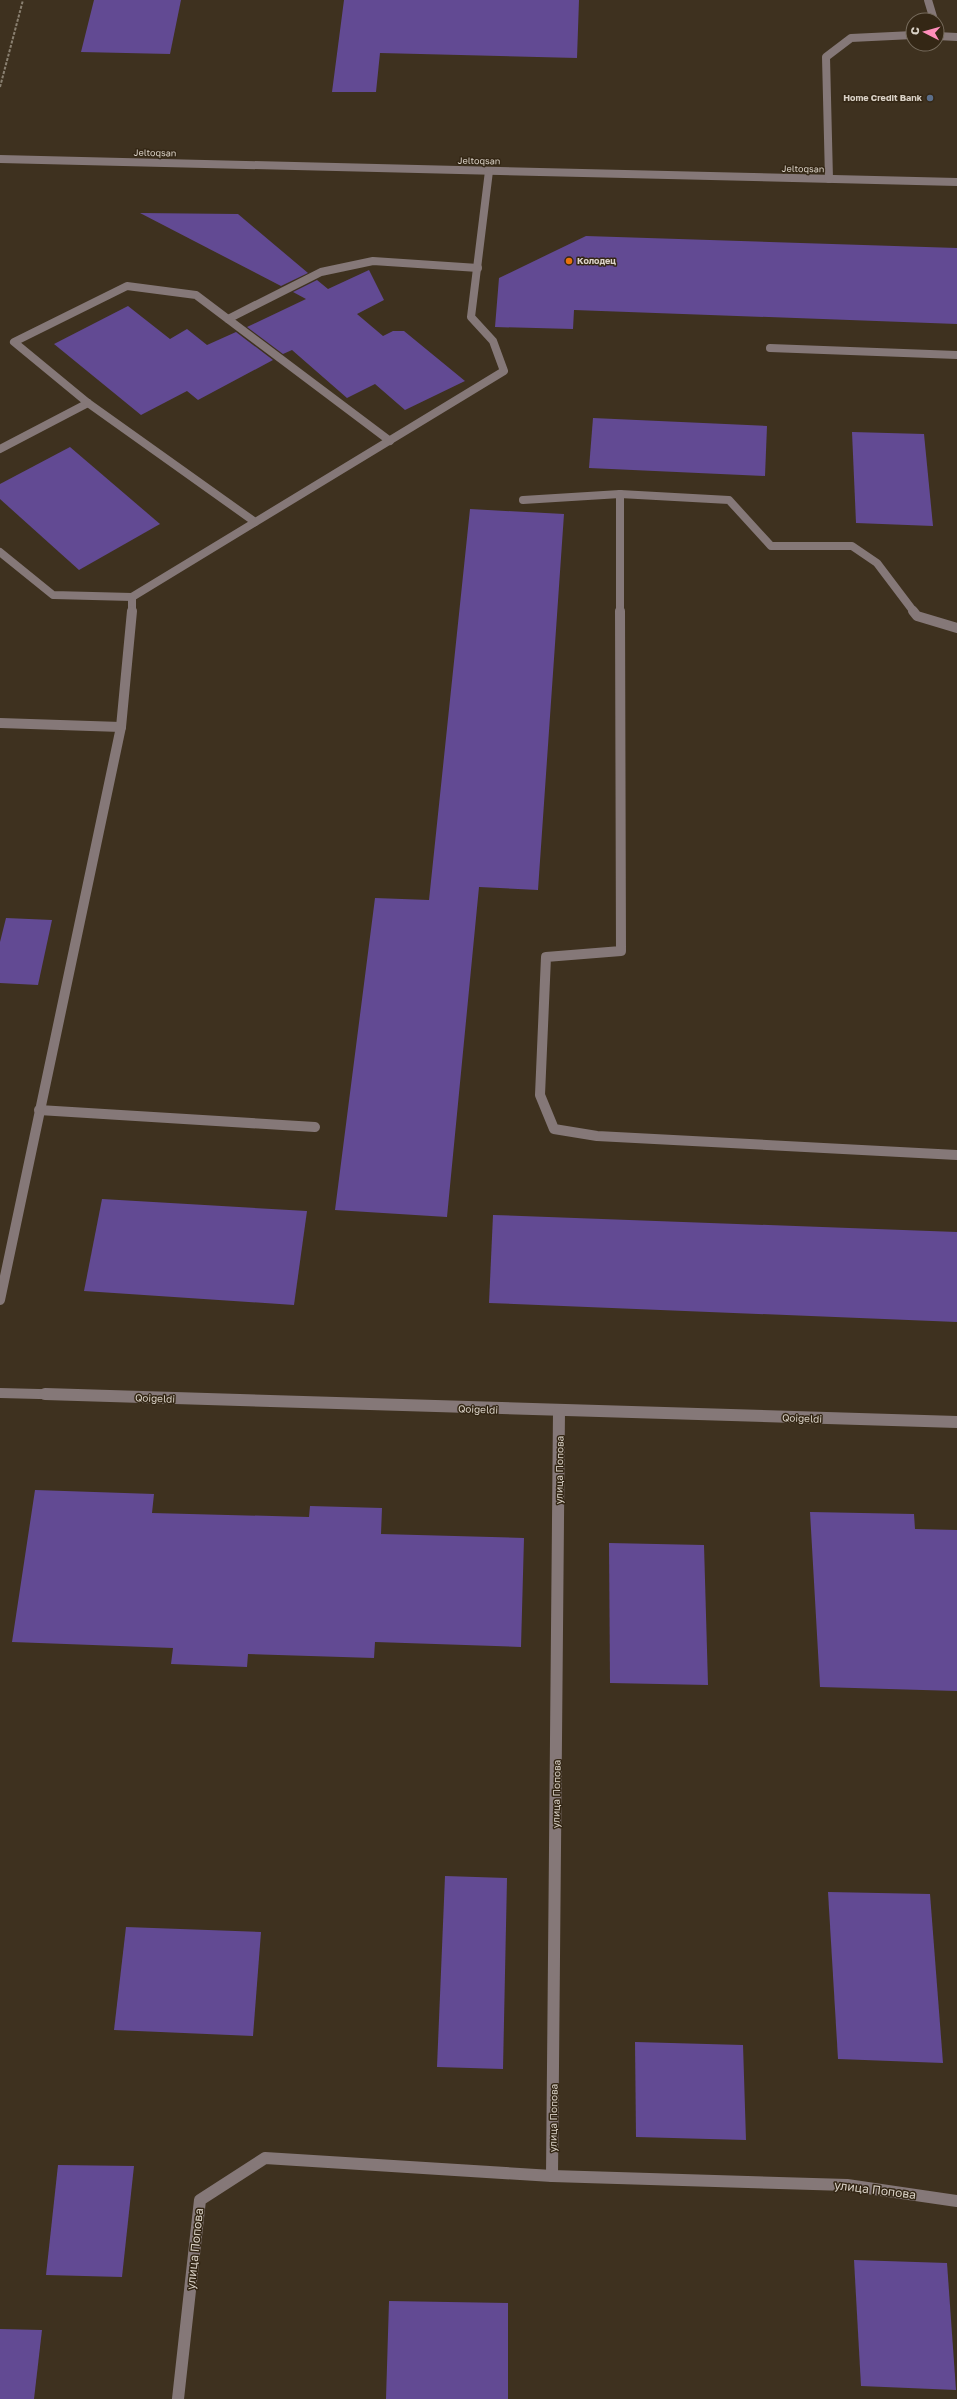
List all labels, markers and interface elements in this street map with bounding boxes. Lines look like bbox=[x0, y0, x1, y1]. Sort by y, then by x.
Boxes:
north arrow bbox=[905, 12, 945, 52]
text: С bbox=[908, 26, 921, 35]
place label: Home Credit Bank bbox=[843, 92, 923, 103]
marker: Home Credit Bank bbox=[925, 93, 935, 103]
street label: Jeltoqsan bbox=[133, 147, 177, 158]
street label: Jeltoqsan bbox=[457, 155, 501, 166]
street label: Jeltoqsan bbox=[781, 163, 825, 174]
place label: Колодец bbox=[577, 255, 616, 266]
marker: Колодец bbox=[564, 256, 574, 266]
street label: Qoigeldi bbox=[135, 1391, 175, 1405]
street label: Qoigeldi bbox=[458, 1402, 498, 1416]
street label: Qoigeldi bbox=[782, 1411, 822, 1425]
street label: улица Попова bbox=[552, 1436, 566, 1504]
street label: улица Попова bbox=[549, 1760, 563, 1828]
street label: улица Попова bbox=[546, 2084, 560, 2152]
street label: улица Попова bbox=[833, 2177, 917, 2202]
street label: улица Попова bbox=[183, 2207, 206, 2291]

